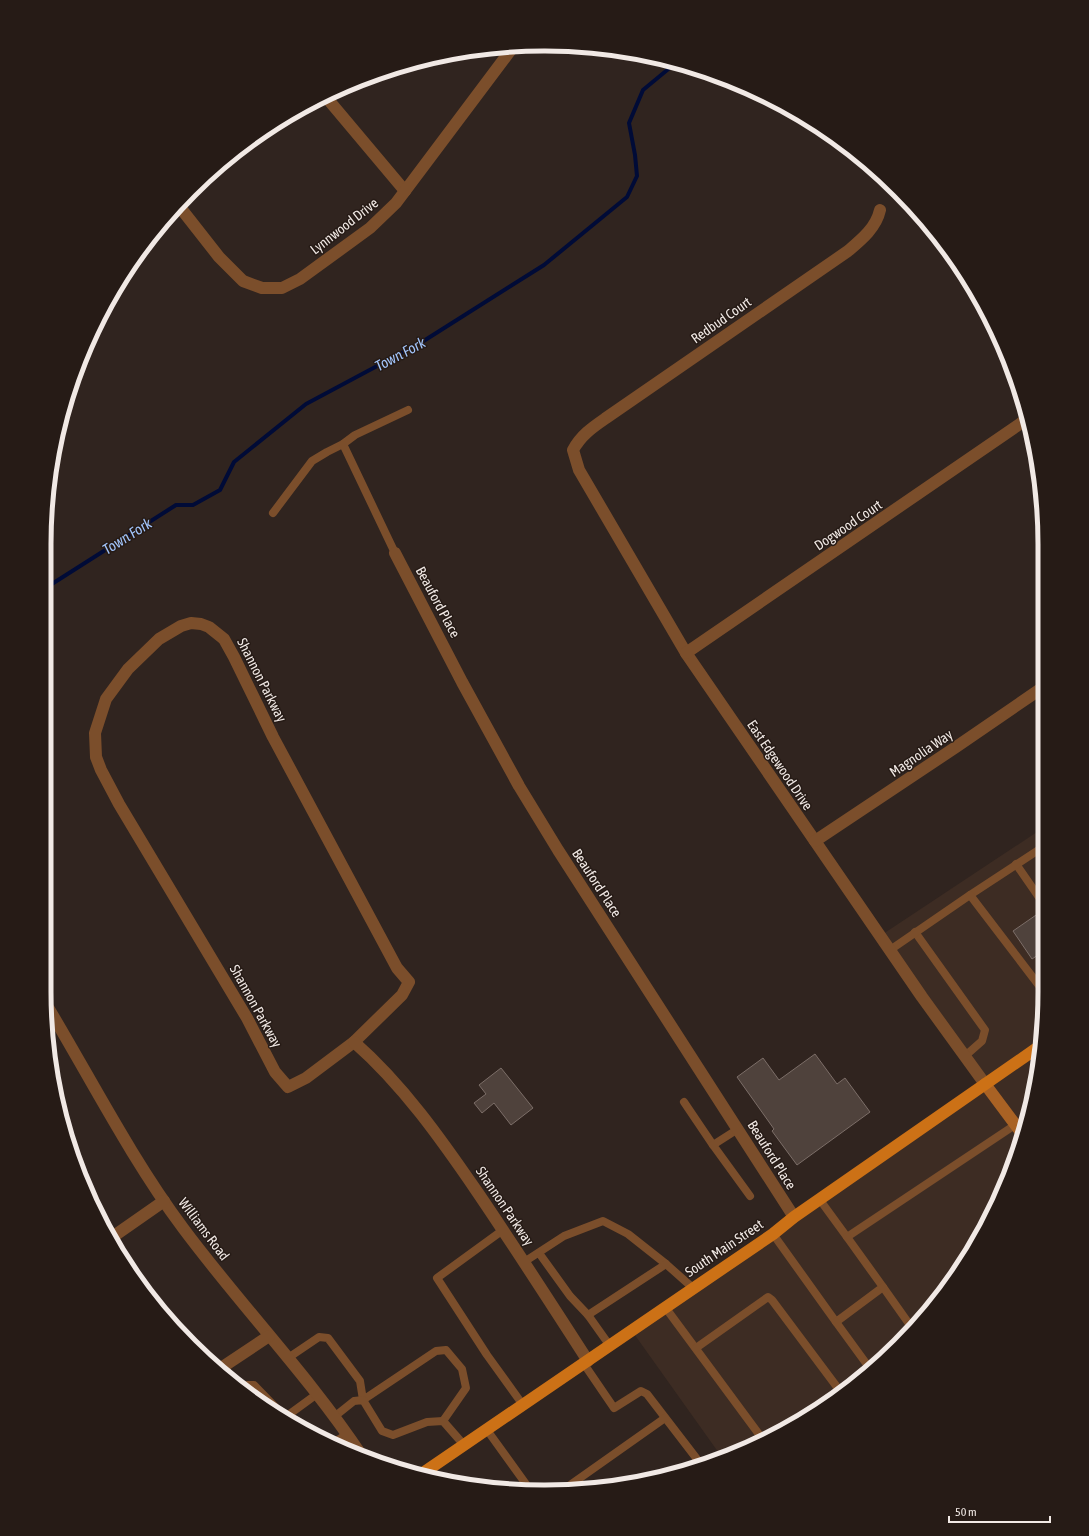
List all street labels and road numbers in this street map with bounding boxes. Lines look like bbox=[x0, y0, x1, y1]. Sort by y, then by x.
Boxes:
street label: Lynnwood Drive bbox=[307, 195, 381, 257]
street label: Redbud Court bbox=[688, 294, 754, 346]
street label: Dogwood Court bbox=[811, 497, 885, 553]
street label: Beauford Place bbox=[413, 564, 463, 640]
street label: Shannon Parkway bbox=[234, 635, 290, 725]
street label: East Edgewood Drive bbox=[744, 717, 816, 813]
street label: Magnolia Way bbox=[886, 726, 956, 780]
street label: Beauford Place bbox=[569, 846, 625, 920]
street label: Shannon Parkway bbox=[227, 962, 285, 1050]
street label: Beauford Place bbox=[745, 1118, 799, 1192]
street label: Shannon Parkway bbox=[473, 1163, 537, 1249]
street label: Williams Road bbox=[175, 1195, 233, 1263]
street label: South Main Street bbox=[682, 1216, 766, 1280]

